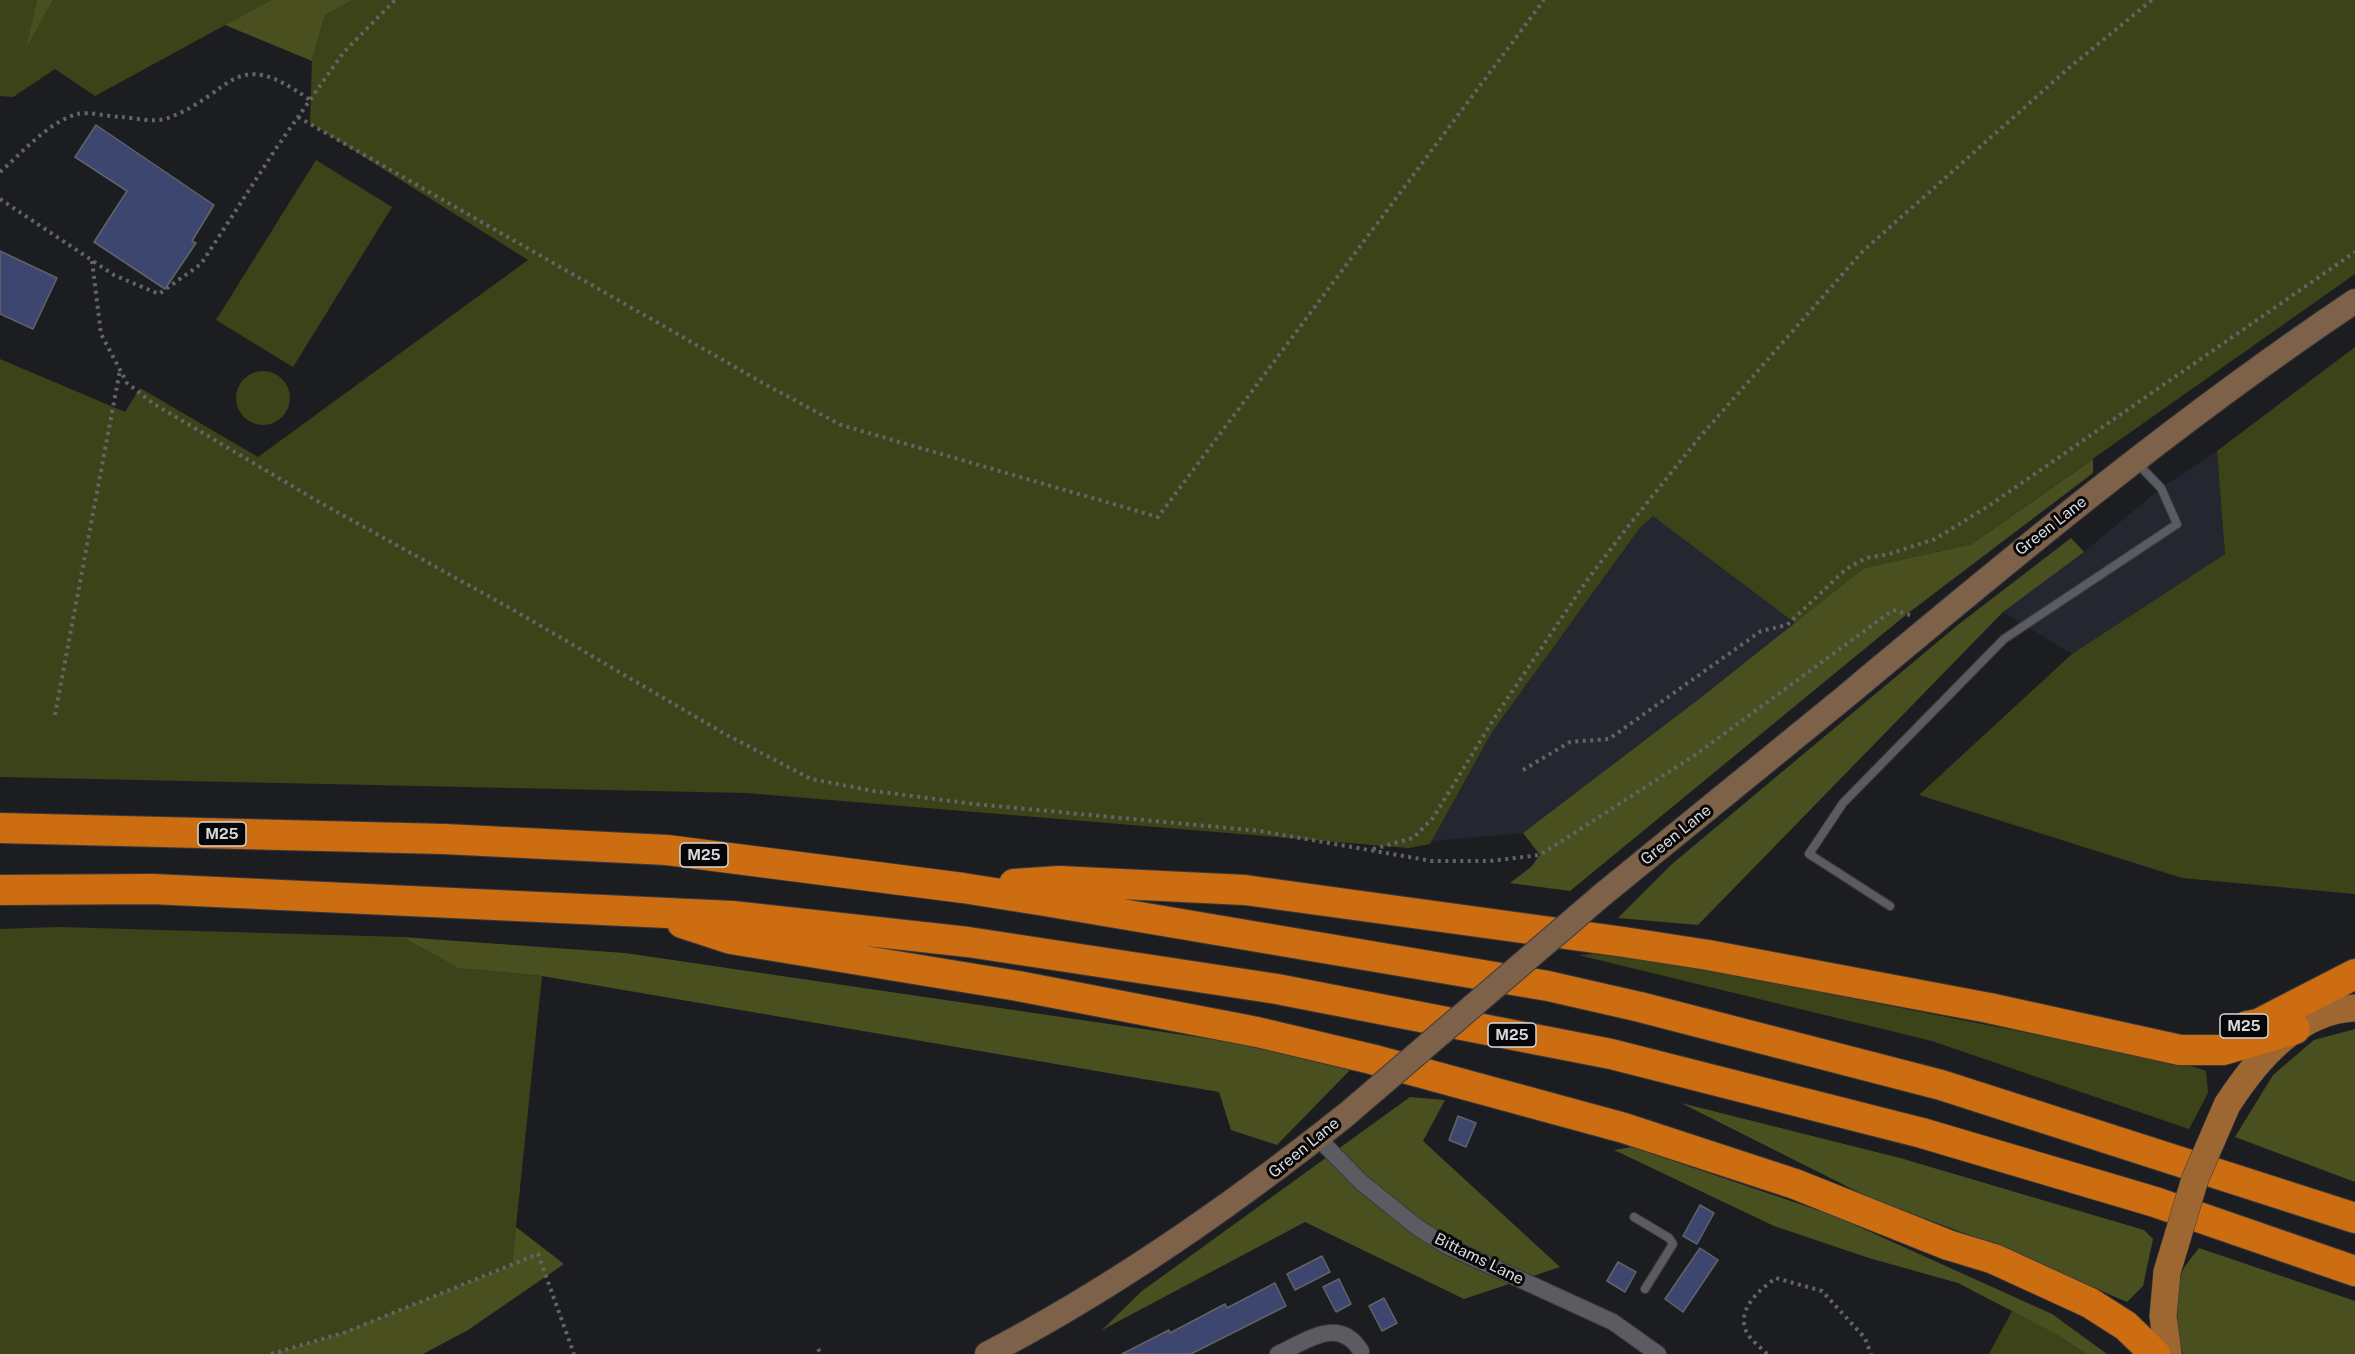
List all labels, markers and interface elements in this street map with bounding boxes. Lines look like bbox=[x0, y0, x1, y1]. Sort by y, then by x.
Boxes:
street label: Green Lane bbox=[2012, 492, 2090, 560]
street label: Green Lane bbox=[1637, 801, 1715, 869]
road number: M25 bbox=[198, 822, 246, 846]
road number: M25 bbox=[680, 843, 728, 867]
road number: M25 bbox=[2220, 1014, 2268, 1038]
road number: M25 bbox=[1488, 1023, 1536, 1047]
street label: Green Lane bbox=[1265, 1114, 1343, 1182]
street label: Bittams Lane bbox=[1431, 1229, 1527, 1289]

